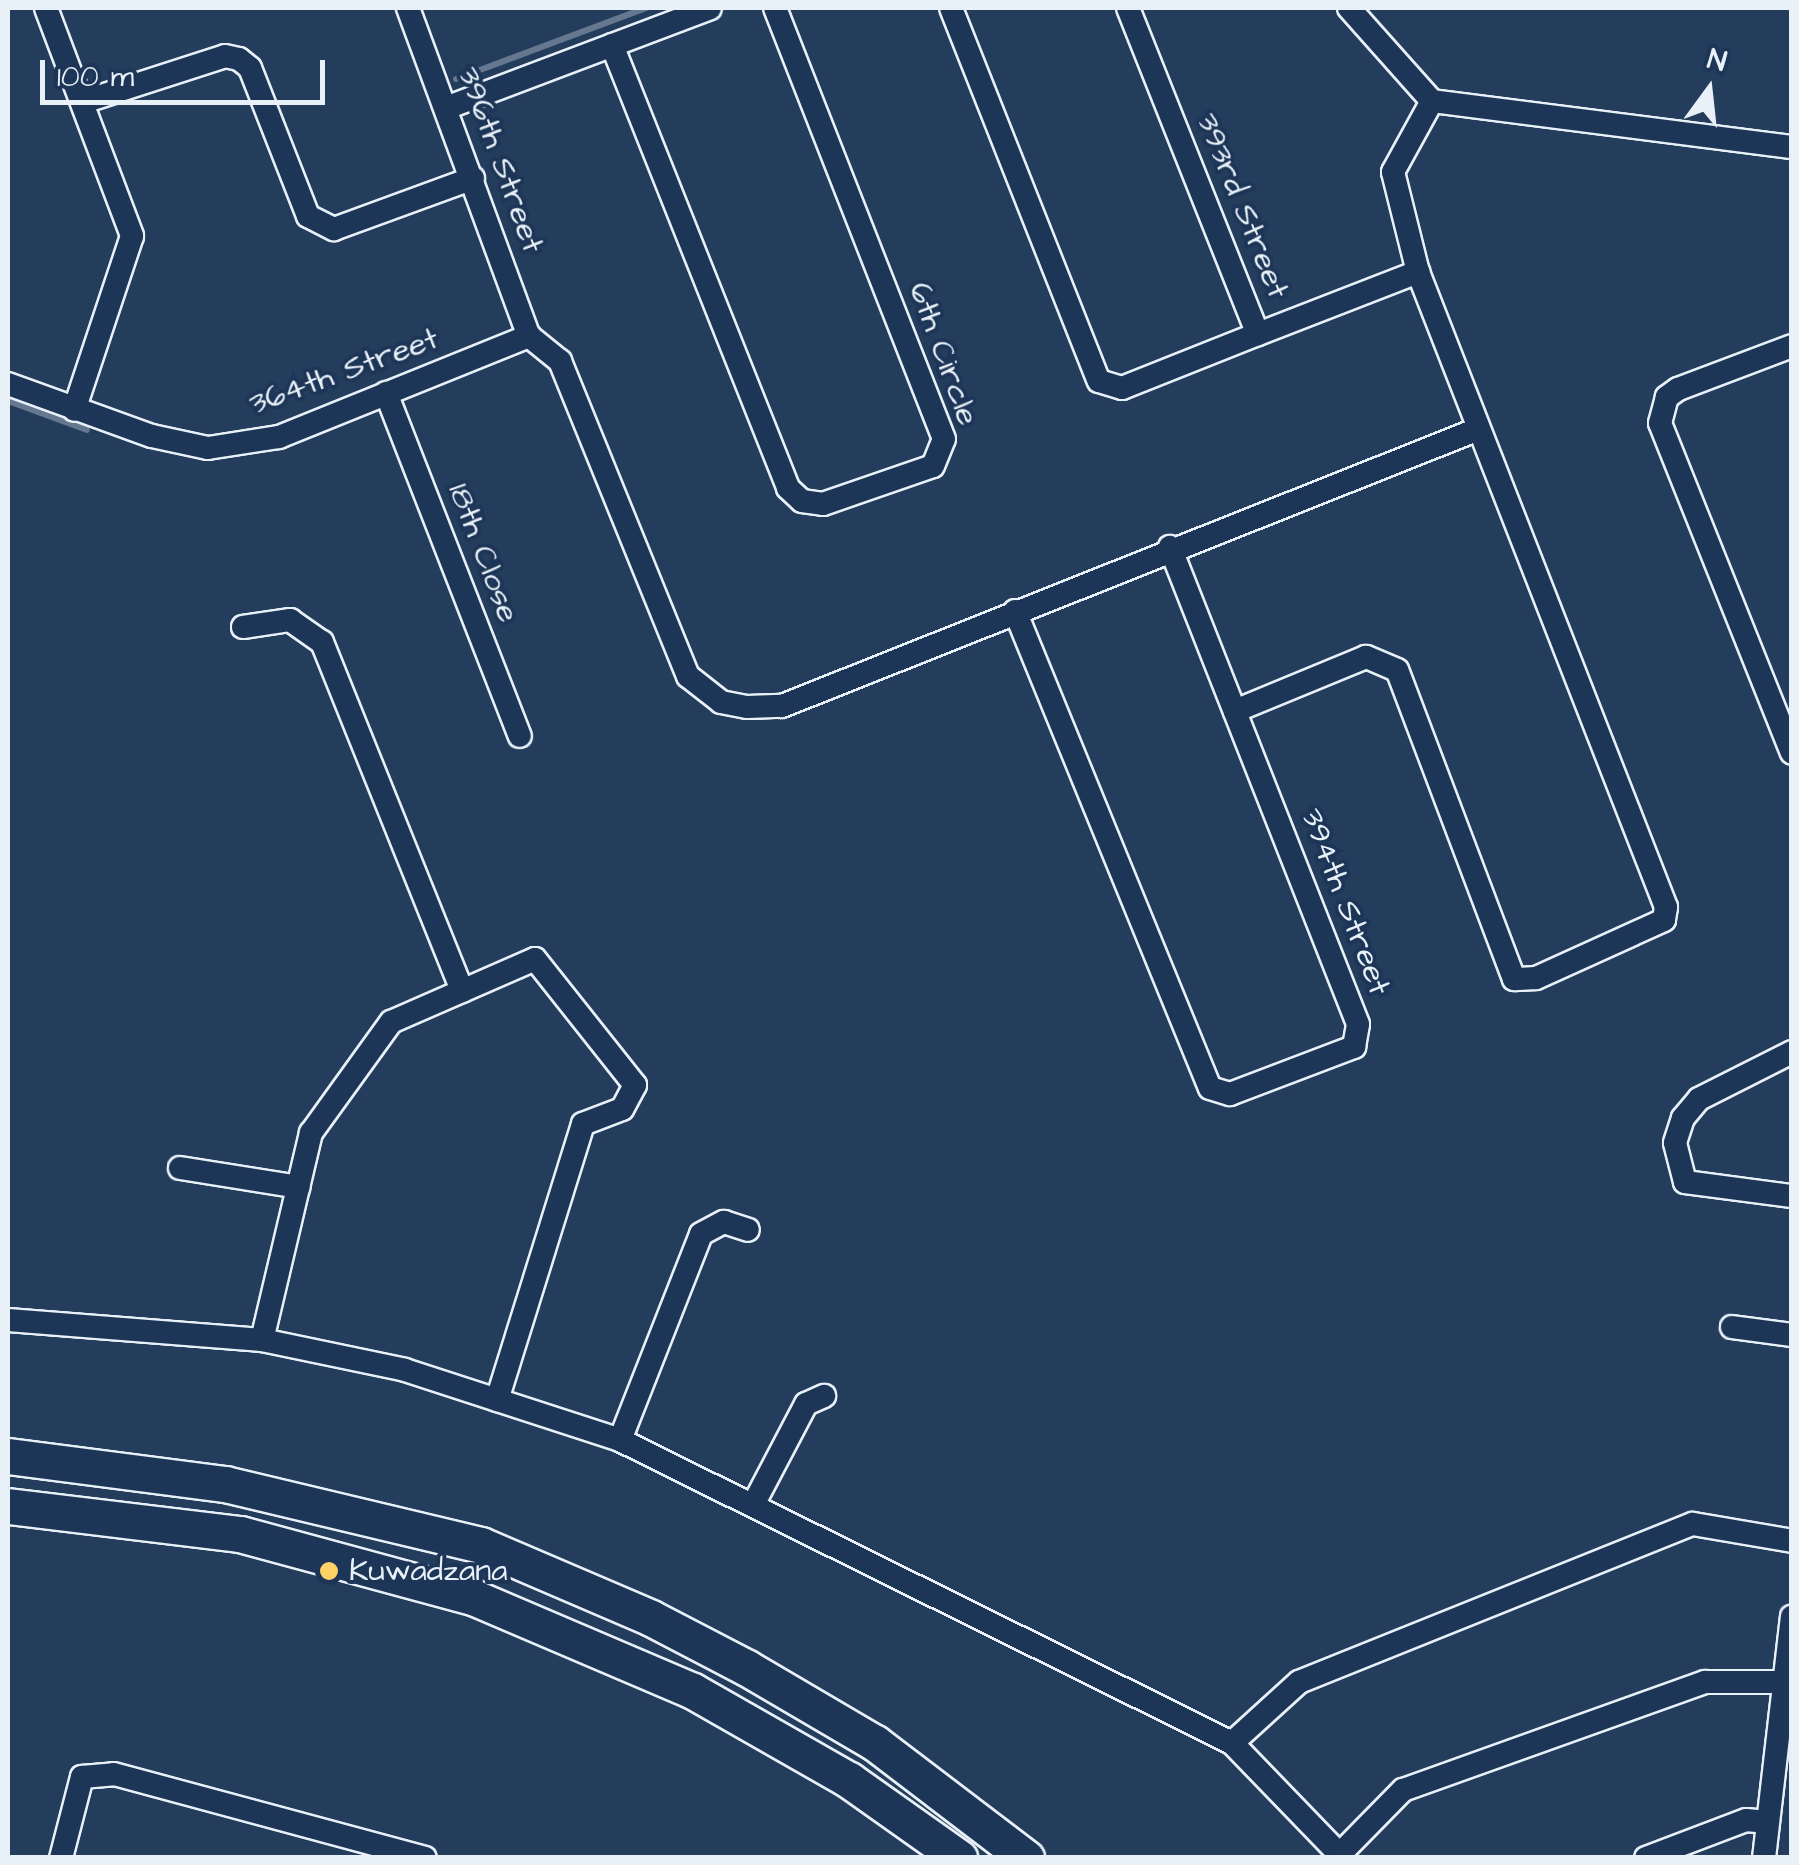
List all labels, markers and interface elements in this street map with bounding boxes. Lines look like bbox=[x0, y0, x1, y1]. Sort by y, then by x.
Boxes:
text: N bbox=[1703, 39, 1730, 82]
scale bar bbox=[45, 40, 330, 102]
north arrow bbox=[1659, 40, 1759, 140]
text: 100 m bbox=[57, 56, 134, 98]
street label: 396th Street bbox=[449, 62, 551, 258]
street label: 393rd Street bbox=[1187, 108, 1297, 304]
street label: 6th Circle bbox=[899, 277, 987, 431]
street label: 364th Street bbox=[244, 320, 444, 424]
street label: 18th Close bbox=[439, 478, 527, 628]
street label: 394th Street bbox=[1292, 803, 1398, 1001]
place label: Kuwadzana bbox=[349, 1552, 508, 1590]
marker: Kuwadzana bbox=[318, 1560, 340, 1582]

